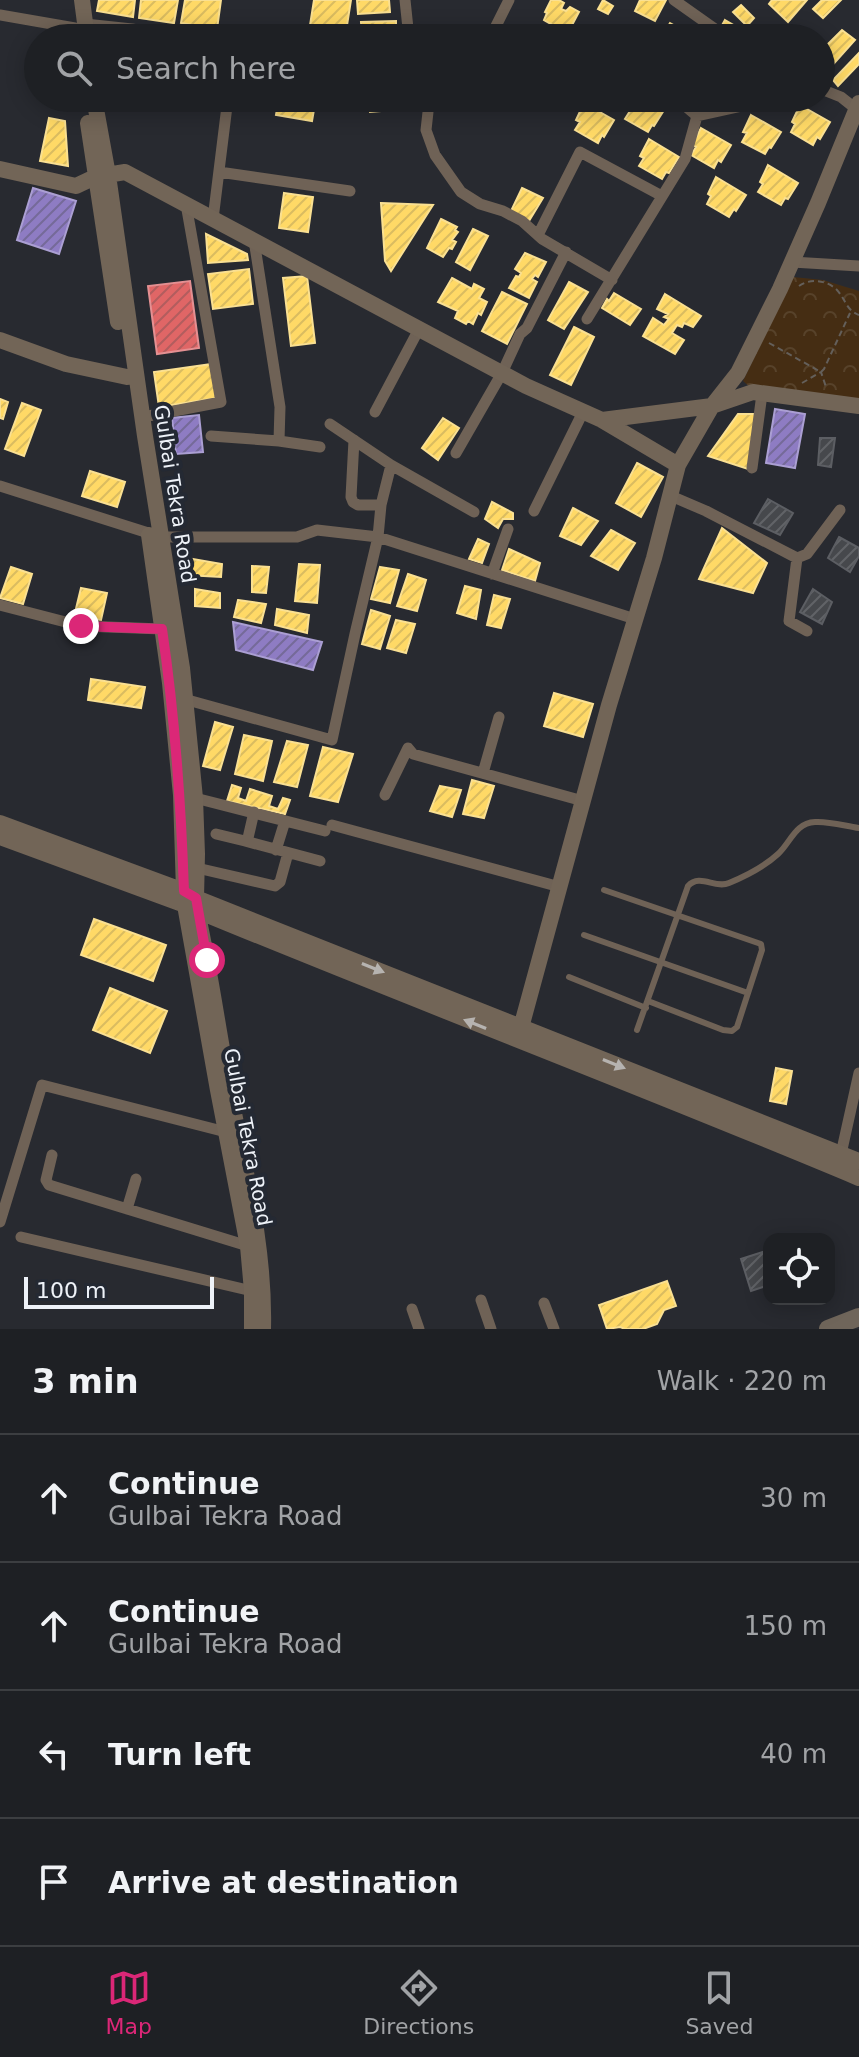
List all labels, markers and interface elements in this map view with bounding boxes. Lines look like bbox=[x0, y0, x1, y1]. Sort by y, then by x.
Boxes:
search box bbox=[24, 24, 835, 112]
icon: search bbox=[52, 46, 96, 90]
text: Search here bbox=[116, 51, 296, 86]
street label: Gulbai Tekra Road bbox=[149, 403, 201, 585]
route end bbox=[63, 608, 99, 644]
route start bbox=[189, 942, 225, 978]
one-way arrow bbox=[361, 962, 385, 975]
one-way arrow bbox=[463, 1017, 487, 1030]
street label: Gulbai Tekra Road bbox=[219, 1046, 277, 1228]
one-way arrow bbox=[602, 1058, 626, 1071]
map controls bbox=[763, 1233, 835, 1305]
button: locate bbox=[763, 1233, 835, 1305]
scale bar bbox=[24, 1273, 214, 1309]
text: 100 m bbox=[36, 1278, 106, 1303]
text: 3 min bbox=[32, 1361, 139, 1401]
text: Walk · 220 m bbox=[657, 1366, 827, 1396]
text: Continue bbox=[108, 1466, 260, 1501]
icon: ahead bbox=[32, 1476, 76, 1520]
text: 30 m bbox=[760, 1483, 827, 1513]
text: Gulbai Tekra Road bbox=[108, 1501, 342, 1531]
text: Continue bbox=[108, 1594, 260, 1629]
icon: ahead bbox=[32, 1604, 76, 1648]
text: 150 m bbox=[744, 1611, 827, 1641]
text: Gulbai Tekra Road bbox=[108, 1629, 342, 1659]
icon: left bbox=[32, 1732, 76, 1776]
text: Turn left bbox=[108, 1737, 251, 1772]
text: 40 m bbox=[760, 1739, 827, 1769]
icon: arrive bbox=[32, 1860, 76, 1904]
text: Arrive at destination bbox=[108, 1865, 459, 1900]
tab: Map bbox=[106, 1966, 152, 2039]
tab: Directions bbox=[363, 1966, 474, 2039]
tab: Saved bbox=[685, 1966, 753, 2039]

